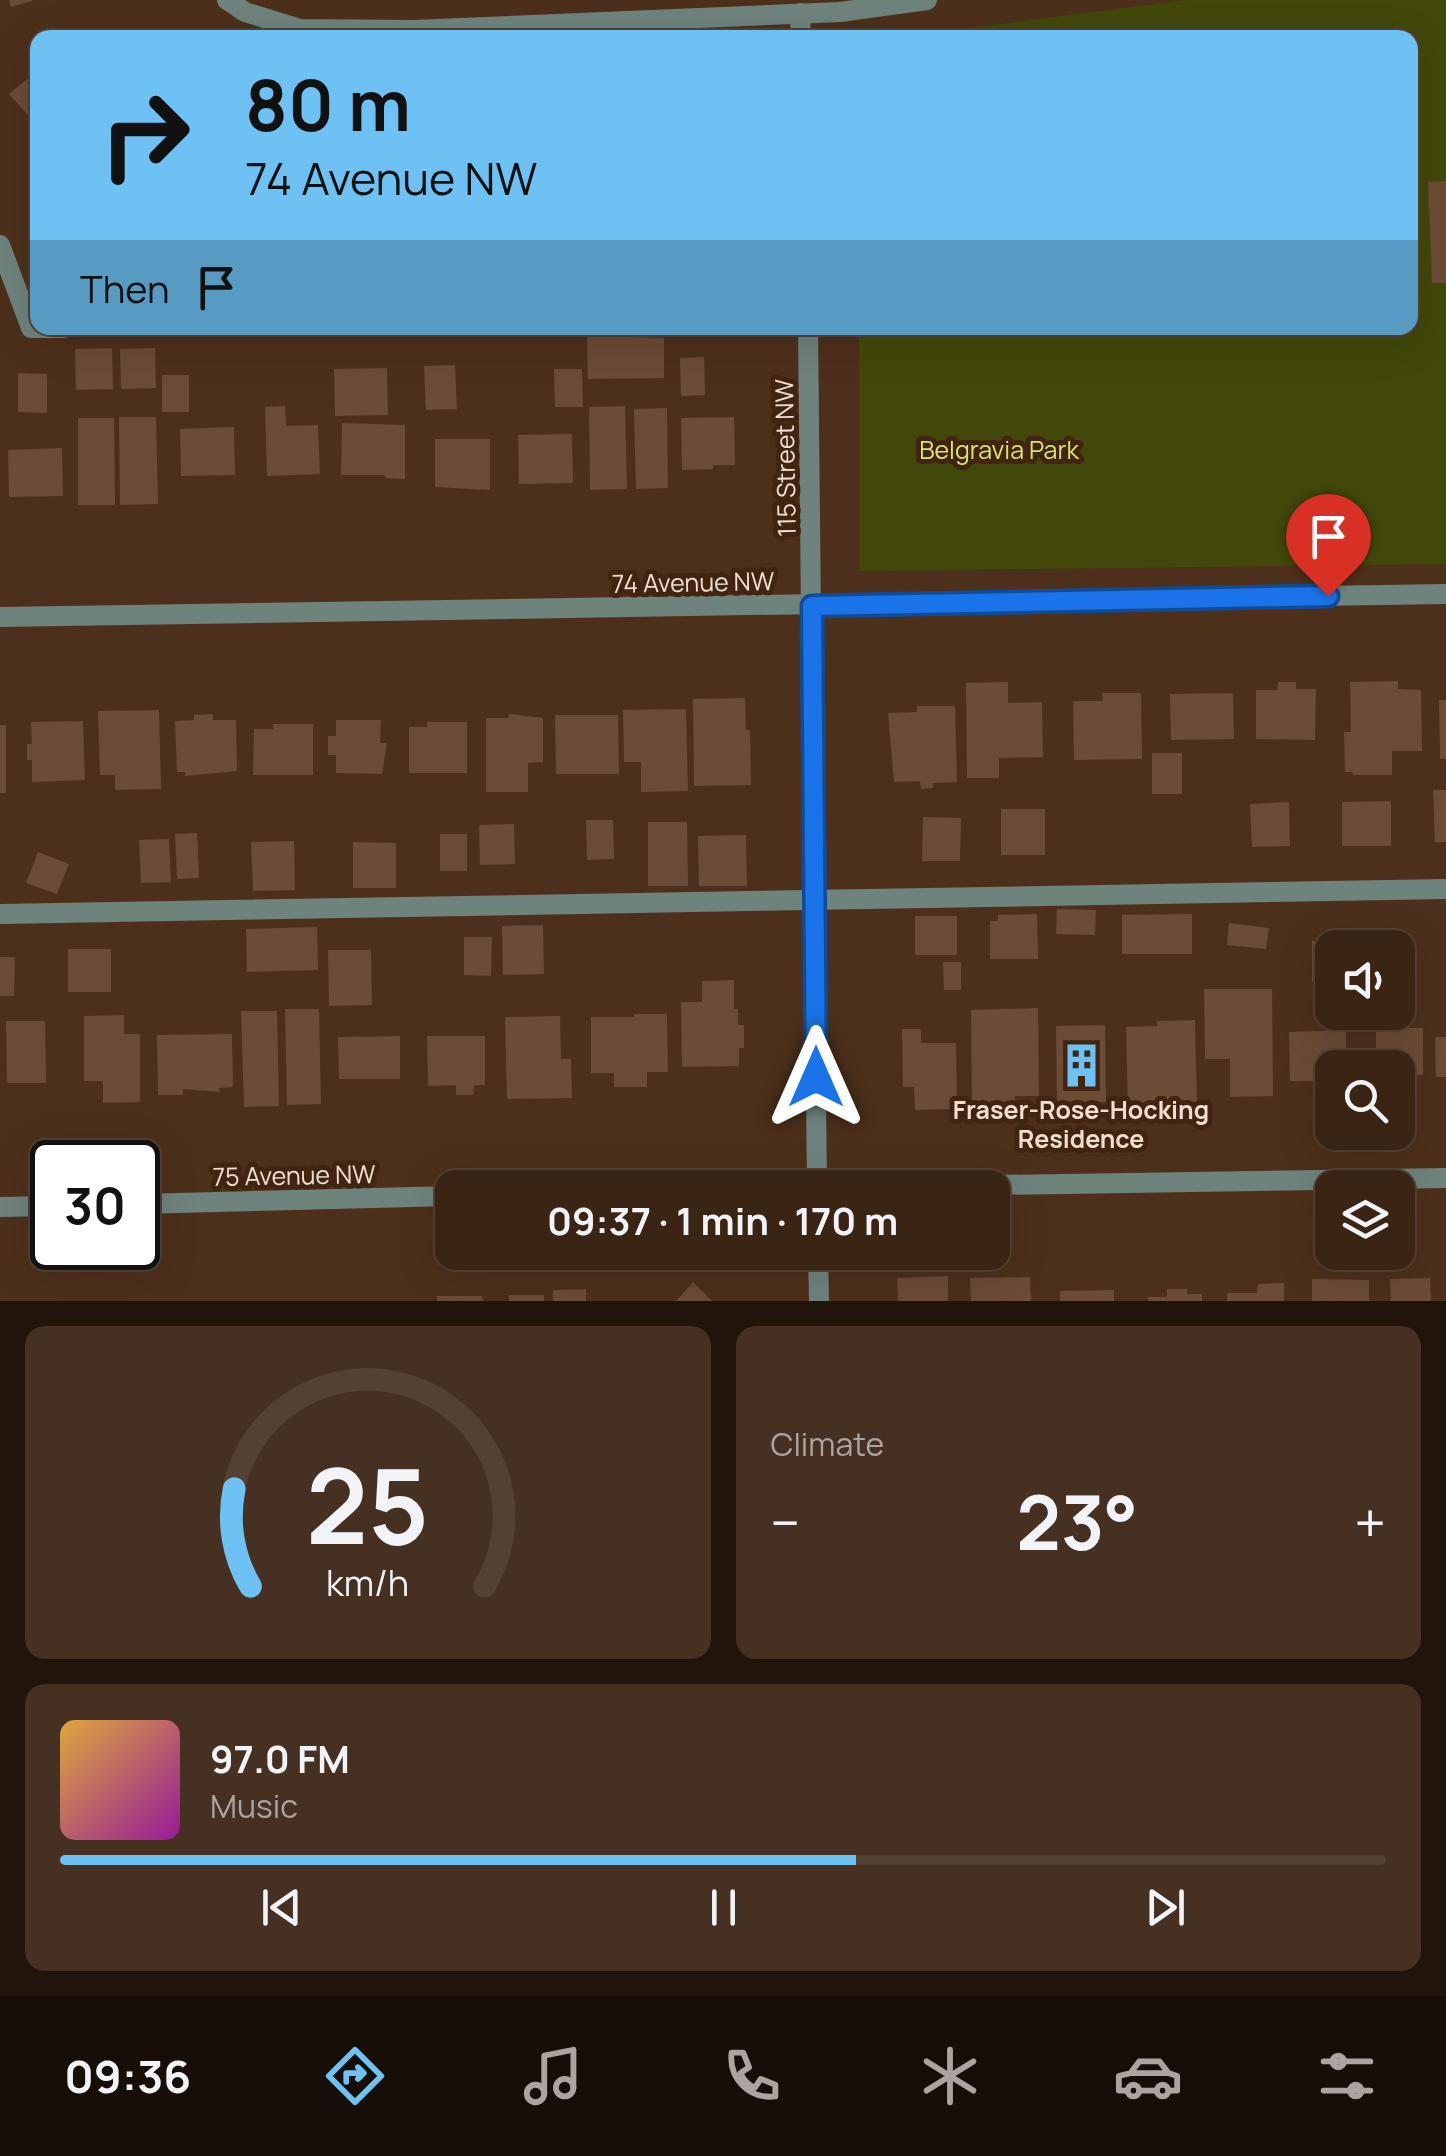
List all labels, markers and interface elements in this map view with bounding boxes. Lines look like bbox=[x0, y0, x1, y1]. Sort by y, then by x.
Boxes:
text: 80 m bbox=[245, 56, 411, 152]
icon: right bbox=[80, 70, 210, 200]
text: 74 Avenue NW bbox=[245, 147, 537, 209]
icon: arrive bbox=[189, 260, 244, 315]
text: Then bbox=[80, 262, 169, 314]
street label: 115 Street NW bbox=[766, 379, 804, 537]
park label: Belgravia Park bbox=[919, 432, 1079, 467]
pin bbox=[1286, 494, 1371, 597]
icon: arrive bbox=[1301, 509, 1356, 564]
street label: 74 Avenue NW bbox=[612, 563, 774, 601]
map controls bbox=[1315, 930, 1415, 1270]
button: sound bbox=[1315, 930, 1415, 1030]
position arrow bbox=[764, 1025, 868, 1129]
building icon: Fraser-Rose-Hocking Residence bbox=[1057, 1041, 1105, 1089]
button: search bbox=[1315, 1050, 1415, 1150]
place label: Fraser-Rose-Hocking Residence bbox=[953, 1092, 1209, 1156]
speed limit sign: 30 bbox=[30, 1140, 160, 1270]
street label: 75 Avenue NW bbox=[212, 1156, 376, 1194]
button: layers bbox=[1315, 1170, 1415, 1270]
text: 09:37 · 1 min · 170 m bbox=[547, 1194, 898, 1246]
text: Climate bbox=[771, 1422, 884, 1466]
text: 25 bbox=[306, 1433, 429, 1575]
text: 23° bbox=[1016, 1470, 1138, 1573]
text: − bbox=[771, 1484, 800, 1560]
text: + bbox=[1354, 1484, 1386, 1560]
text: km/h bbox=[326, 1558, 409, 1607]
text: 97.0 FM bbox=[210, 1732, 350, 1784]
text: Music bbox=[210, 1784, 298, 1828]
icon: previous bbox=[254, 1880, 309, 1935]
icon: pause bbox=[696, 1880, 751, 1935]
icon: next bbox=[1138, 1880, 1193, 1935]
icon: directions bbox=[320, 2041, 390, 2111]
icon: music bbox=[518, 2041, 588, 2111]
icon: phone bbox=[717, 2041, 787, 2111]
icon: climate bbox=[915, 2041, 985, 2111]
icon: car bbox=[1113, 2041, 1183, 2111]
icon: filters bbox=[1312, 2041, 1382, 2111]
text: 09:36 bbox=[64, 2045, 191, 2107]

